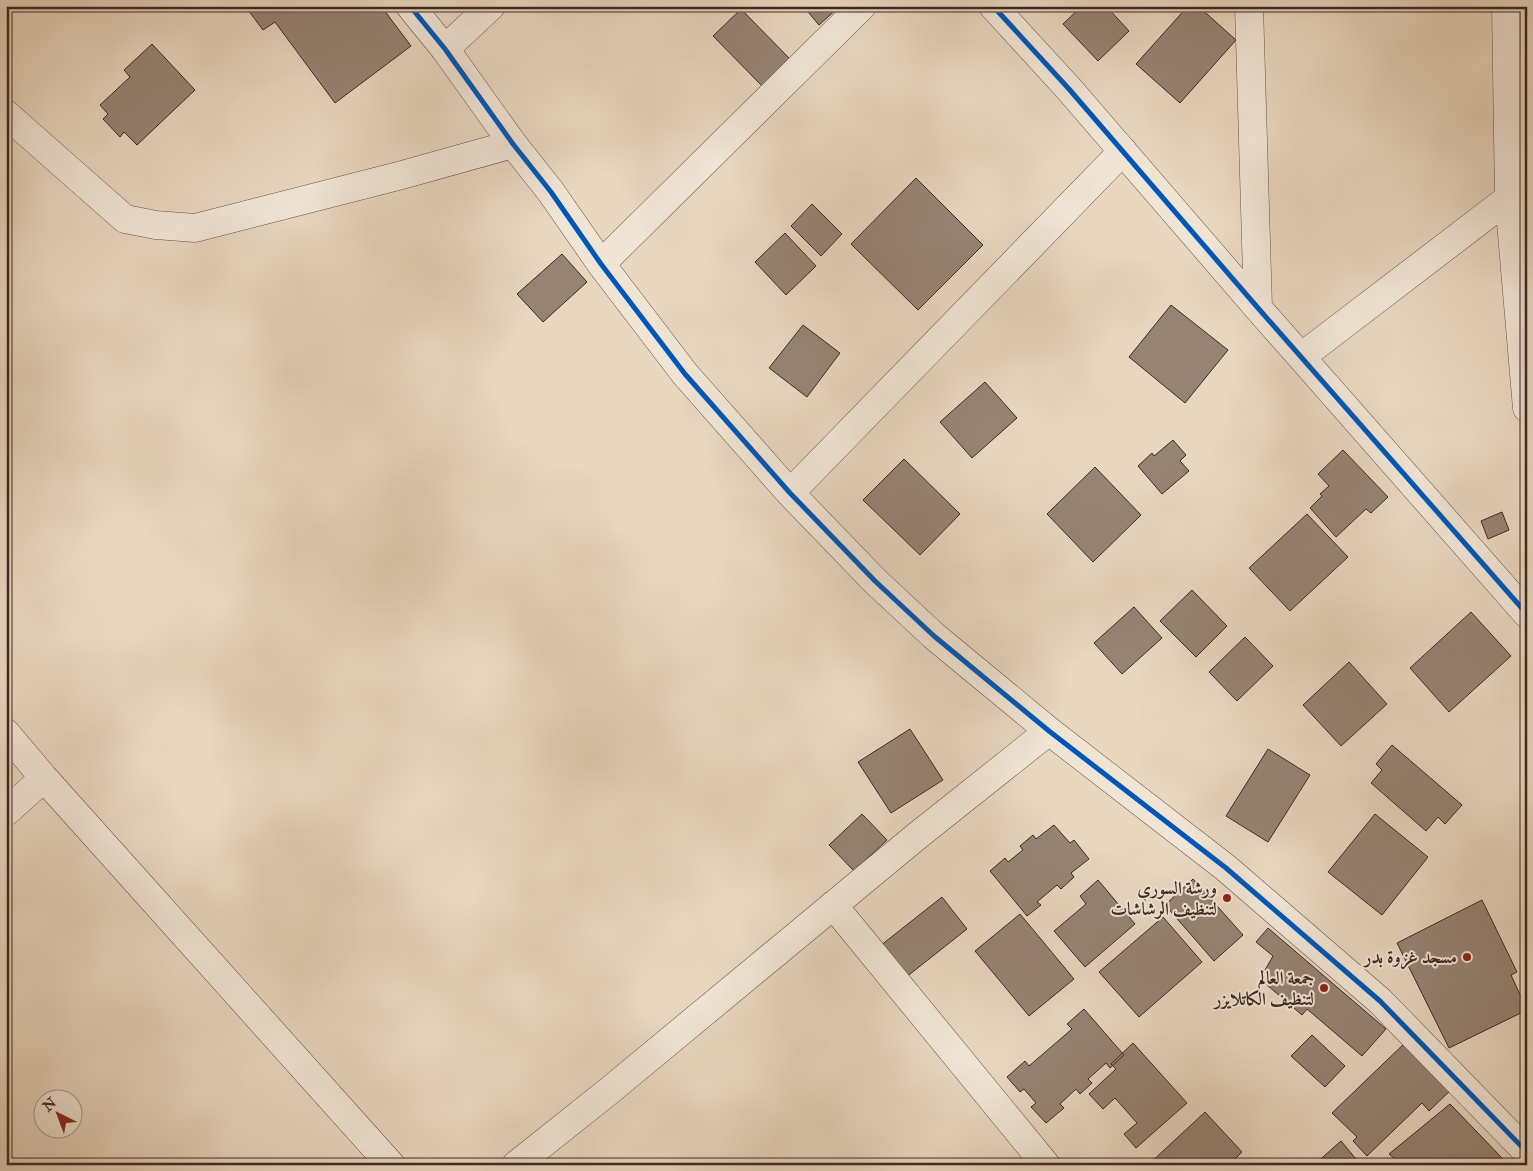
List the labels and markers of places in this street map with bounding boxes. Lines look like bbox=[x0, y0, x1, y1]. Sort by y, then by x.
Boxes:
place label: ورشة السوري لتنظيف الرشاشات bbox=[1110, 877, 1217, 921]
marker: ورشة السوري لتنظيف الرشاشات bbox=[1221, 892, 1233, 904]
place label: مسجد غزوة بدر bbox=[1362, 946, 1457, 970]
marker: مسجد غزوة بدر bbox=[1461, 951, 1473, 963]
place label: جمعة العالم لتنظيف الكاتلايزر bbox=[1212, 967, 1314, 1011]
marker: جمعة العالم لتنظيف الكاتلايزر bbox=[1318, 982, 1330, 994]

